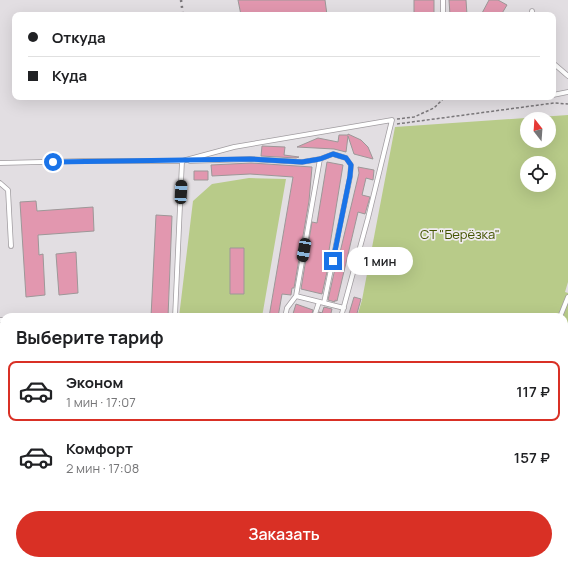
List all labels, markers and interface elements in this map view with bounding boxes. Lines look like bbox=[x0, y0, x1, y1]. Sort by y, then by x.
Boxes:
text: Откуда bbox=[52, 27, 106, 48]
text: Куда bbox=[52, 65, 87, 86]
north arrow bbox=[520, 112, 556, 148]
map controls bbox=[520, 112, 556, 192]
route start bbox=[44, 153, 62, 171]
button: locate bbox=[520, 156, 556, 192]
car bbox=[174, 180, 188, 204]
park label: СТ "Берёзка" bbox=[420, 225, 500, 243]
car bbox=[296, 237, 312, 263]
callout: 1 мин bbox=[347, 247, 413, 275]
route end bbox=[324, 252, 342, 270]
text: 1 мин bbox=[363, 252, 397, 270]
text: Выберите тариф bbox=[16, 325, 164, 349]
text: Эконом bbox=[66, 372, 123, 393]
icon: car bbox=[18, 373, 54, 409]
text: 117 ₽ bbox=[516, 381, 550, 402]
text: 1 мин · 17:07 bbox=[66, 393, 136, 411]
text: Комфорт bbox=[66, 438, 133, 459]
icon: car bbox=[18, 439, 54, 475]
text: 157 ₽ bbox=[514, 447, 550, 468]
text: 2 мин · 17:08 bbox=[66, 459, 139, 477]
button: Заказать bbox=[16, 511, 552, 557]

